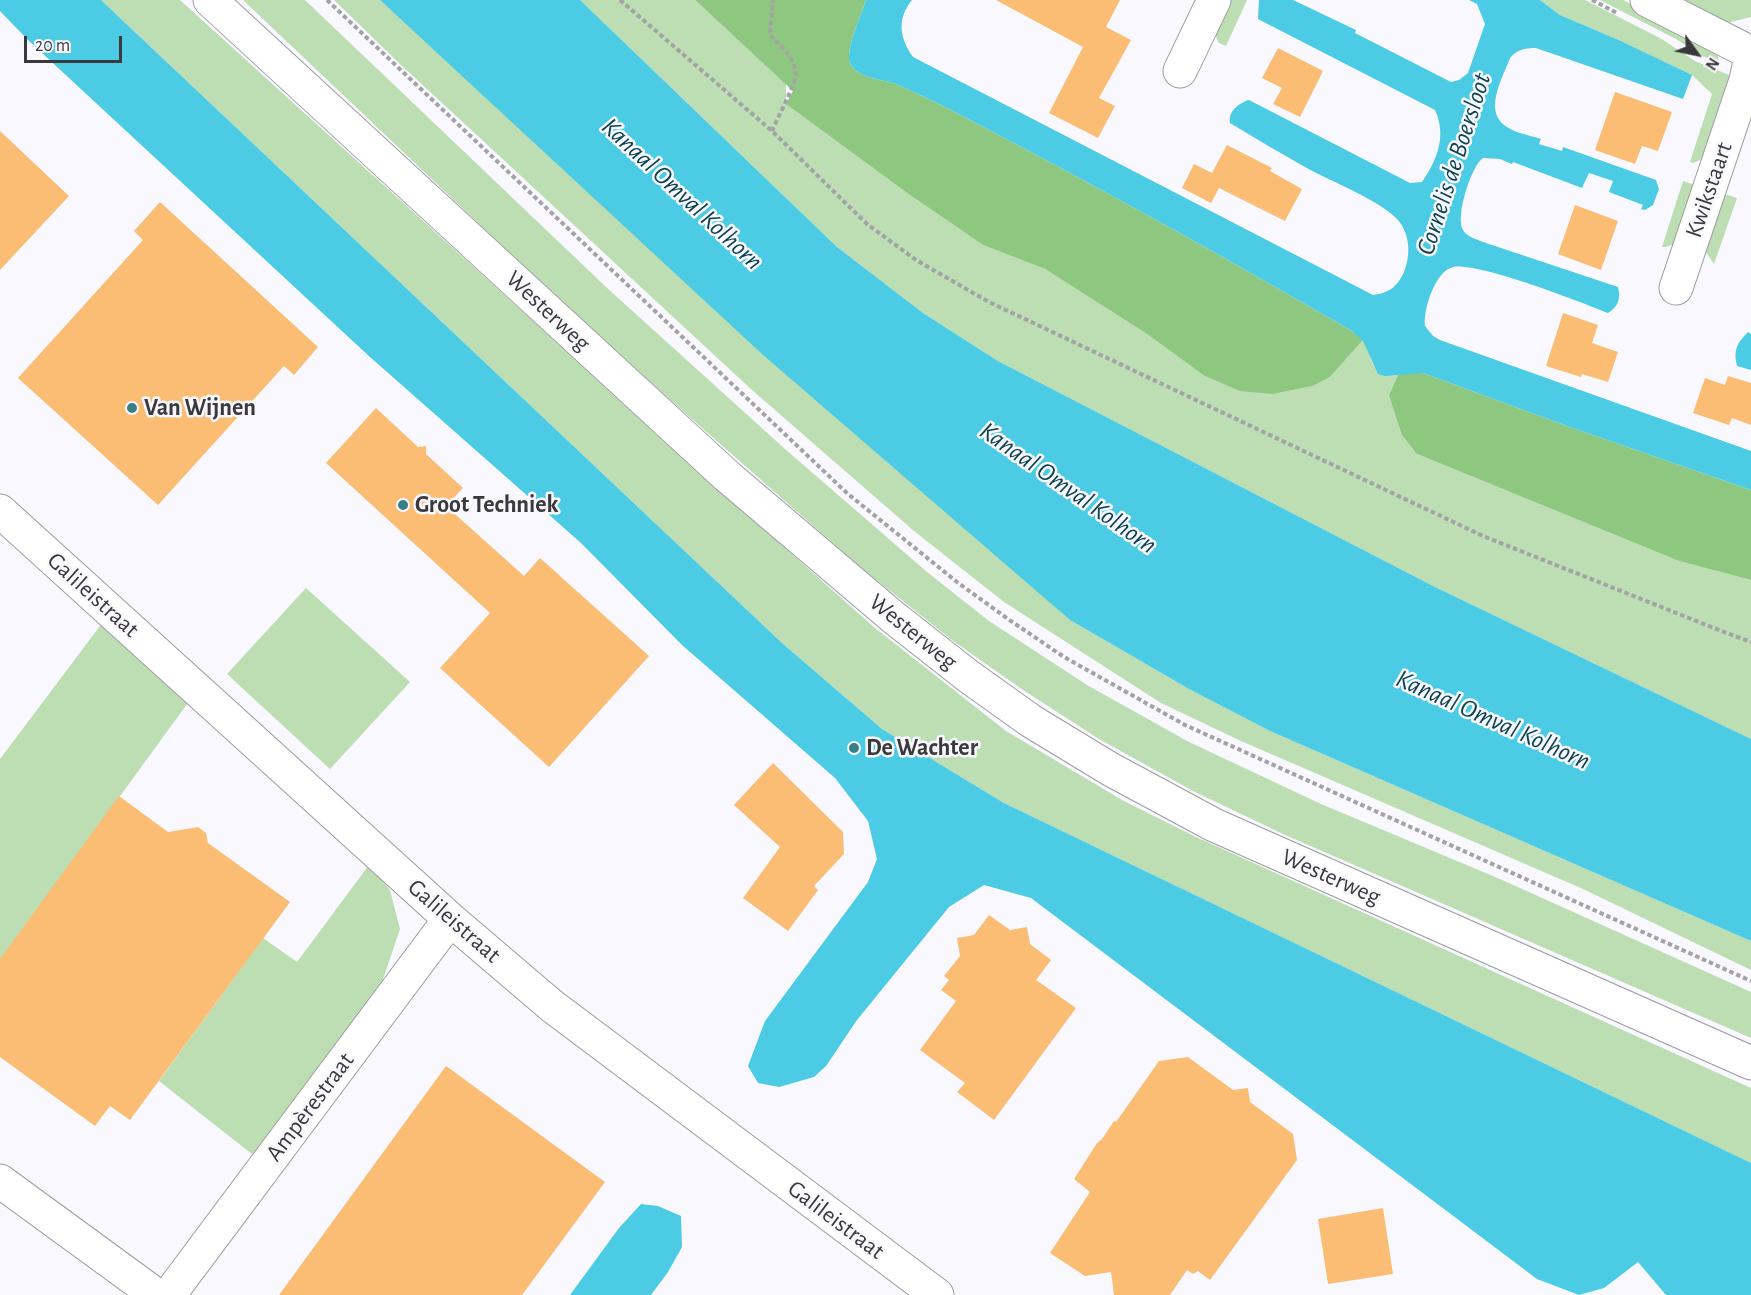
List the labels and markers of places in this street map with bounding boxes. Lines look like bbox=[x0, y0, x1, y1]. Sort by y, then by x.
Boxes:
place label: Van Wijnen bbox=[144, 394, 256, 422]
marker: Van Wijnen bbox=[125, 401, 139, 415]
place label: Groot Techniek bbox=[415, 491, 558, 519]
marker: Groot Techniek bbox=[396, 498, 410, 512]
place label: De Wachter bbox=[866, 734, 978, 762]
marker: De Wachter bbox=[847, 741, 861, 755]

